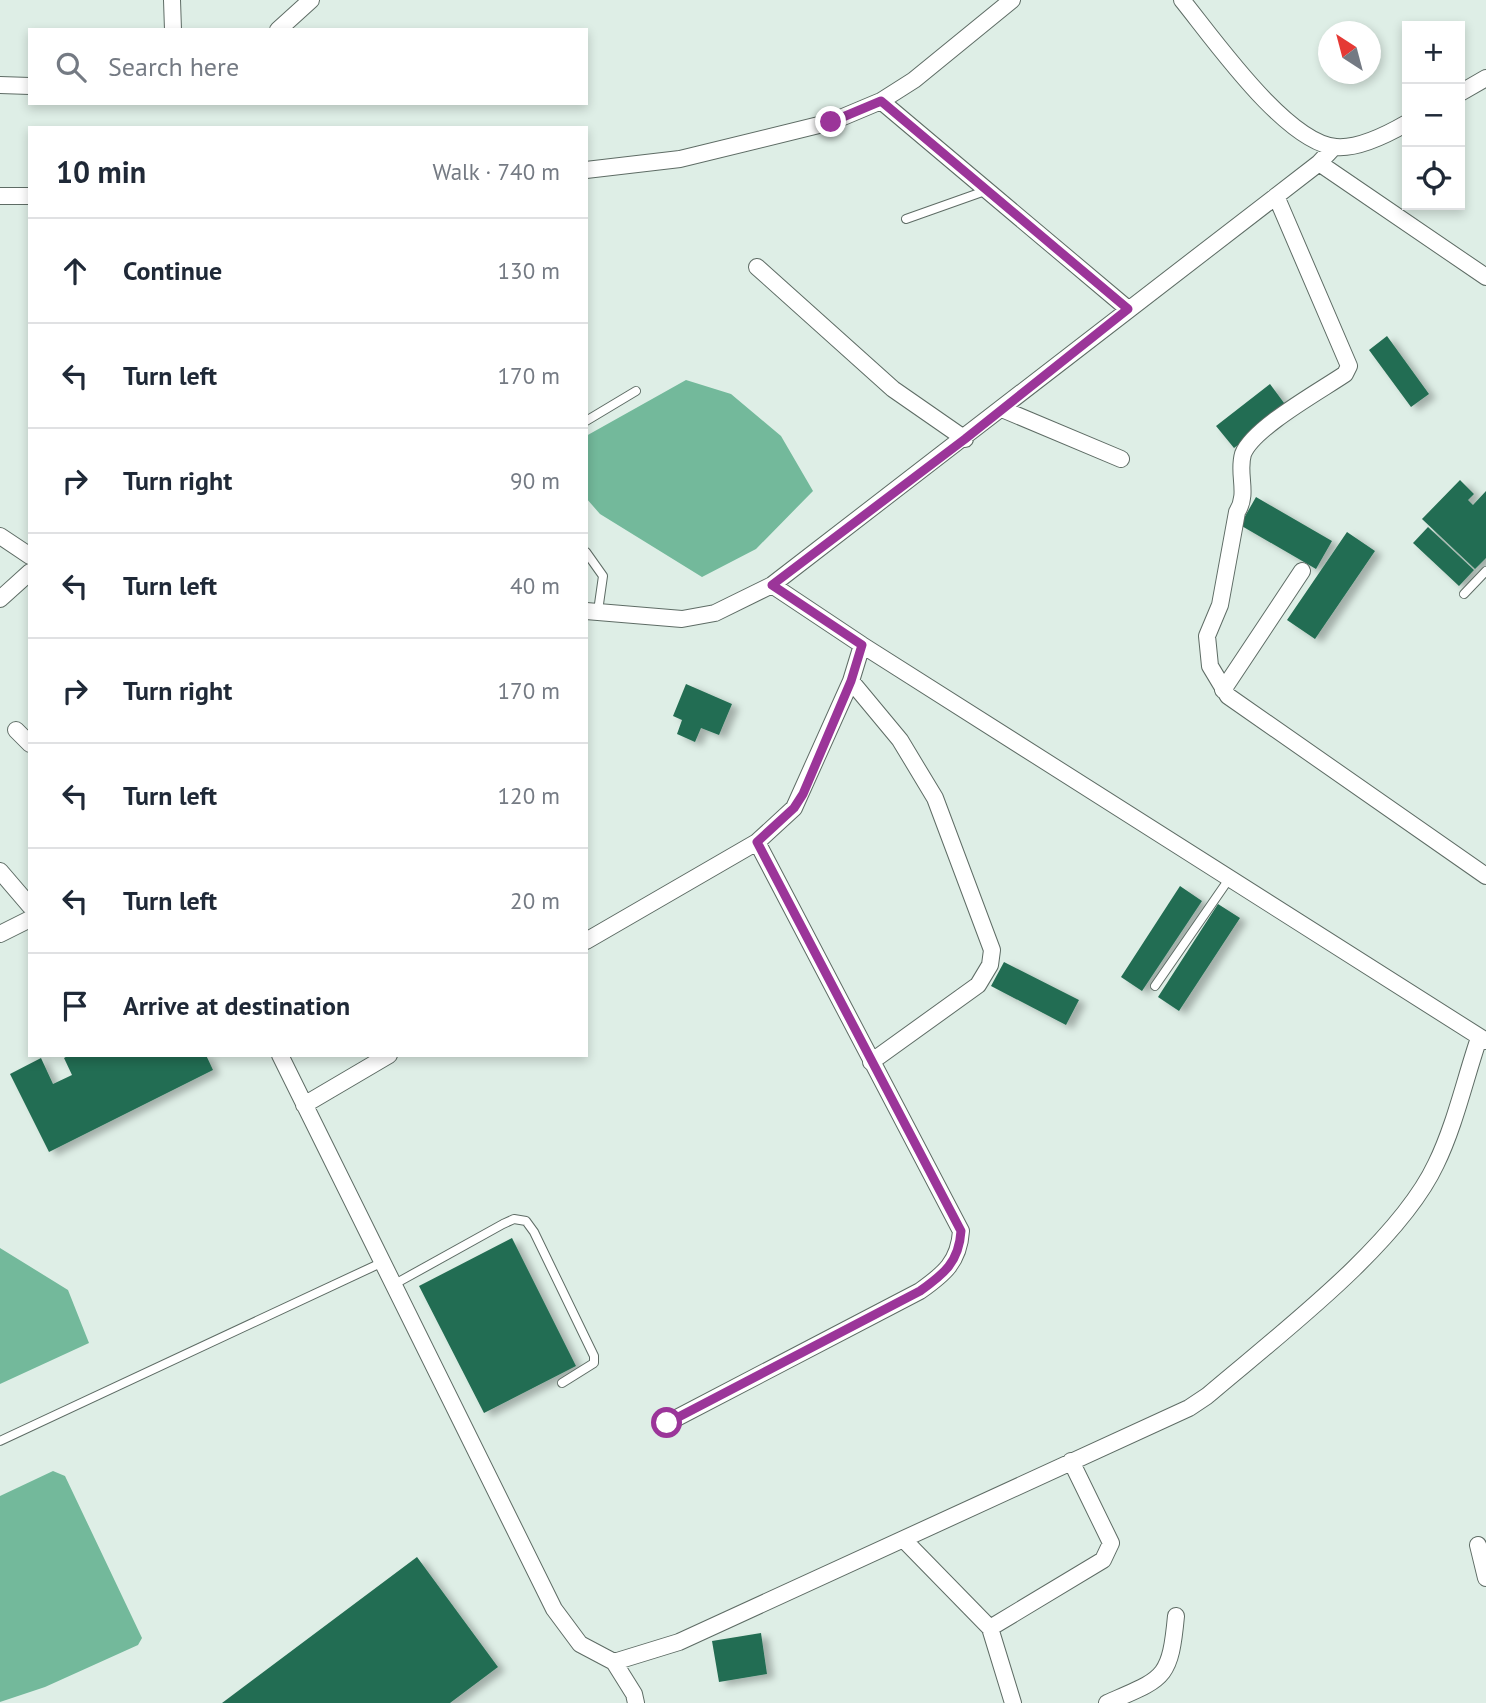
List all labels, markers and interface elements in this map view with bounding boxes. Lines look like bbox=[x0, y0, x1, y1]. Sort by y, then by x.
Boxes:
north arrow bbox=[1318, 21, 1381, 84]
map controls bbox=[1402, 21, 1465, 210]
button: + bbox=[1402, 21, 1465, 84]
search box bbox=[28, 28, 588, 105]
icon: search bbox=[52, 48, 90, 86]
text: Search here bbox=[108, 50, 239, 83]
button: − bbox=[1402, 84, 1465, 147]
route end bbox=[815, 106, 846, 137]
button: locate bbox=[1402, 147, 1465, 210]
text: 10 min bbox=[56, 152, 146, 191]
text: Walk · 740 m bbox=[433, 157, 560, 186]
icon: ahead bbox=[56, 252, 94, 290]
text: Continue bbox=[123, 254, 222, 287]
text: 130 m bbox=[498, 256, 560, 285]
icon: left bbox=[56, 357, 94, 395]
text: Turn left bbox=[123, 359, 217, 392]
text: 170 m bbox=[498, 361, 560, 390]
icon: right bbox=[56, 462, 94, 500]
text: Turn right bbox=[123, 464, 232, 497]
text: 90 m bbox=[510, 466, 560, 495]
icon: left bbox=[56, 567, 94, 605]
text: Turn left bbox=[123, 569, 217, 602]
text: 40 m bbox=[510, 571, 560, 600]
icon: right bbox=[56, 672, 94, 710]
text: Turn right bbox=[123, 674, 232, 707]
text: 170 m bbox=[498, 676, 560, 705]
icon: left bbox=[56, 777, 94, 815]
text: Turn left bbox=[123, 779, 217, 812]
text: 120 m bbox=[498, 781, 560, 810]
icon: left bbox=[56, 882, 94, 920]
text: Turn left bbox=[123, 884, 217, 917]
text: 20 m bbox=[510, 886, 560, 915]
icon: arrive bbox=[56, 987, 94, 1025]
text: Arrive at destination bbox=[123, 989, 350, 1022]
route start bbox=[651, 1407, 682, 1438]

